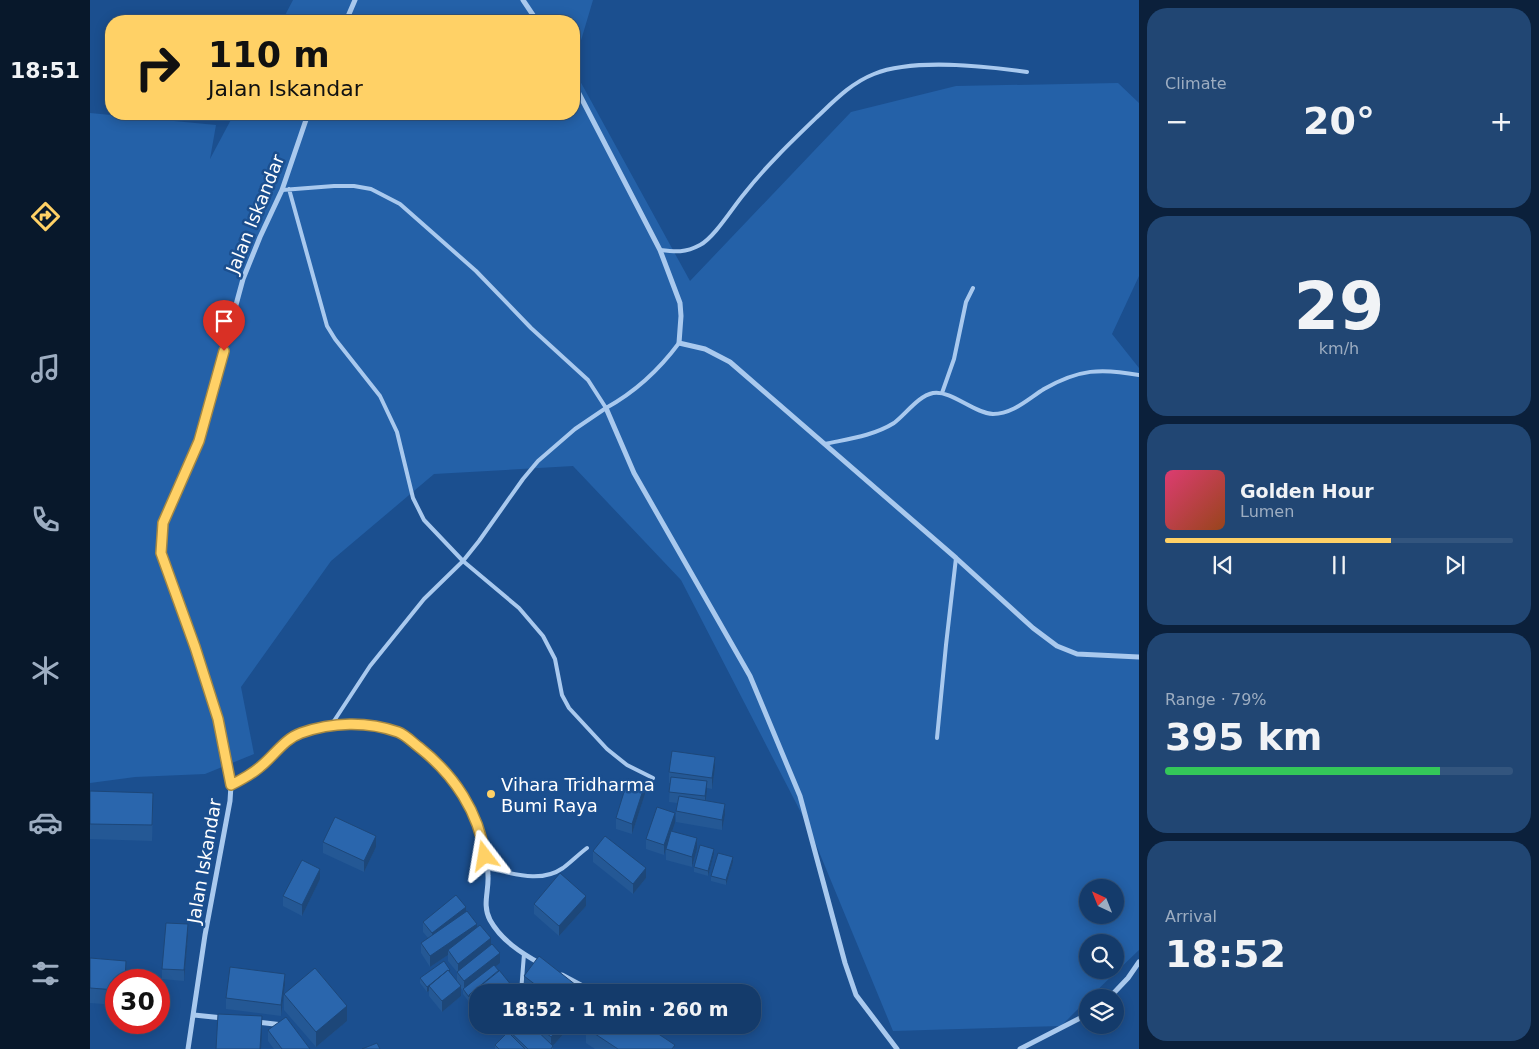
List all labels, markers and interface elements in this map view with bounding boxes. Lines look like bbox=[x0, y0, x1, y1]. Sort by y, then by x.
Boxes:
icon: right bbox=[125, 35, 190, 100]
text: 110 m bbox=[208, 35, 330, 75]
text: 18:51 bbox=[10, 58, 80, 83]
text: Climate bbox=[1165, 74, 1227, 93]
text: Jalan Iskandar bbox=[208, 76, 363, 101]
text: 20° bbox=[1303, 99, 1375, 143]
text: − bbox=[1165, 105, 1188, 138]
text: + bbox=[1490, 105, 1513, 138]
street label: Jalan Iskandar bbox=[221, 151, 289, 278]
icon: directions bbox=[28, 199, 63, 234]
text: 29 bbox=[1294, 269, 1384, 344]
pin bbox=[203, 300, 245, 351]
icon: arrive bbox=[210, 307, 238, 335]
text: km/h bbox=[1319, 339, 1359, 358]
icon: music bbox=[28, 351, 63, 386]
text: Golden Hour bbox=[1240, 480, 1374, 502]
icon: phone bbox=[28, 502, 63, 537]
text: Lumen bbox=[1240, 502, 1294, 521]
icon: previous bbox=[1209, 551, 1237, 579]
icon: pause bbox=[1325, 551, 1353, 579]
icon: next bbox=[1441, 551, 1469, 579]
icon: climate bbox=[28, 653, 63, 688]
text: Range · 79% bbox=[1165, 690, 1267, 709]
text: 395 km bbox=[1165, 715, 1322, 759]
place label: Vihara Tridharma Bumi Raya bbox=[501, 774, 655, 816]
marker: Vihara Tridharma Bumi Raya bbox=[485, 788, 497, 800]
street label: Jalan Iskandar bbox=[182, 796, 225, 926]
icon: car bbox=[28, 805, 63, 840]
position arrow bbox=[458, 829, 510, 881]
north arrow bbox=[1079, 879, 1124, 924]
map controls bbox=[1079, 879, 1124, 1034]
text: Arrival bbox=[1165, 907, 1217, 926]
text: 18:52 bbox=[1165, 932, 1286, 976]
button: search bbox=[1079, 934, 1124, 979]
icon: filters bbox=[28, 956, 63, 991]
speed limit sign: 30 bbox=[105, 969, 170, 1034]
button: layers bbox=[1079, 989, 1124, 1034]
text: 18:52 · 1 min · 260 m bbox=[501, 998, 729, 1020]

